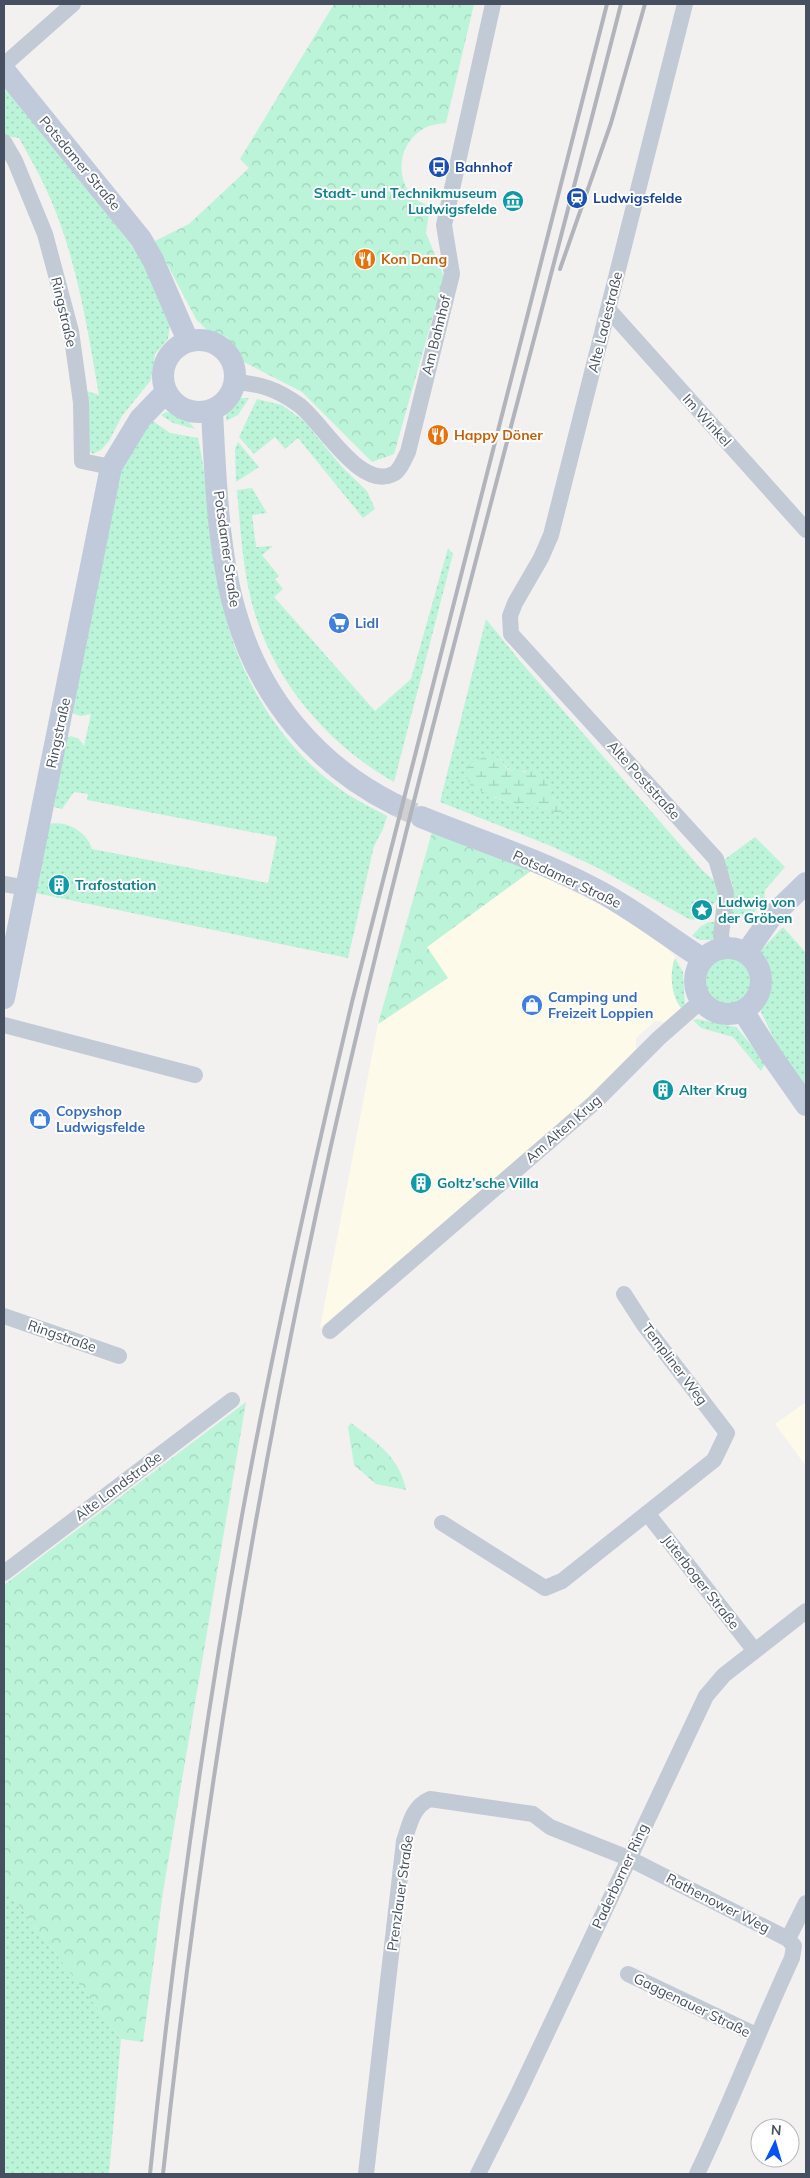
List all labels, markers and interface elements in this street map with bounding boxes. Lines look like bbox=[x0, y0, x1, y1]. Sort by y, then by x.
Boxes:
street label: Potsdamer Straße bbox=[35, 112, 125, 214]
bus stop icon: Bahnhof bbox=[427, 155, 451, 179]
place label: Bahnhof bbox=[455, 158, 513, 176]
place label: Stadt- und Technikmuseum Ludwigsfelde bbox=[314, 184, 497, 218]
station icon: Ludwigsfelde bbox=[565, 186, 589, 210]
museum icon: Stadt- und Technikmuseum Ludwigsfelde bbox=[501, 189, 525, 213]
place label: Ludwigsfelde bbox=[593, 189, 682, 207]
restaurant icon: Kon Dang bbox=[353, 247, 377, 271]
place label: Kon Dang bbox=[381, 250, 447, 268]
street label: Alte Ladestraße bbox=[584, 270, 626, 374]
street label: Ringstraße bbox=[47, 275, 81, 349]
street label: Am Bahnhof bbox=[417, 293, 455, 377]
street label: Im Winkel bbox=[679, 390, 735, 450]
restaurant icon: Happy Döner bbox=[426, 423, 450, 447]
place label: Happy Döner bbox=[454, 426, 543, 444]
street label: Potsdamer Straße bbox=[210, 490, 244, 608]
supermarket icon: Lidl bbox=[327, 611, 351, 635]
place label: Lidl bbox=[355, 614, 379, 632]
street label: Ringstraße bbox=[42, 696, 74, 770]
street label: Alte Poststraße bbox=[604, 737, 684, 823]
street label: Potsdamer Straße bbox=[510, 846, 624, 912]
building icon: Trafostation bbox=[47, 873, 71, 897]
place label: Trafostation bbox=[75, 876, 157, 894]
place label: Ludwig von der Gröben bbox=[718, 893, 796, 927]
place icon: Ludwig von der Gröben bbox=[690, 898, 714, 922]
place label: Camping und Freizeit Loppien bbox=[548, 988, 653, 1022]
shop icon: Camping und Freizeit Loppien bbox=[520, 993, 544, 1017]
building icon: Alter Krug bbox=[651, 1078, 675, 1102]
place label: Alter Krug bbox=[679, 1081, 747, 1099]
street label: Am Alten Krug bbox=[521, 1091, 605, 1167]
place label: Copyshop Ludwigsfelde bbox=[56, 1102, 145, 1136]
shop icon: Copyshop Ludwigsfelde bbox=[28, 1107, 52, 1131]
building icon: Goltz’sche Villa bbox=[409, 1171, 433, 1195]
place label: Goltz’sche Villa bbox=[437, 1174, 539, 1192]
street label: Ringstraße bbox=[25, 1316, 99, 1356]
street label: Templiner Weg bbox=[638, 1320, 712, 1408]
street label: Alte Landstraße bbox=[71, 1448, 165, 1524]
street label: Jüterboger Straße bbox=[659, 1531, 743, 1633]
street label: Paderborner Ring bbox=[588, 1821, 652, 1931]
street label: Prenzlauer Straße bbox=[383, 1834, 417, 1952]
street label: Rathenower Weg bbox=[663, 1869, 773, 1937]
street label: Gaggenauer Straße bbox=[631, 1969, 753, 2041]
north arrow bbox=[750, 2118, 800, 2168]
text: N bbox=[770, 2121, 782, 2139]

